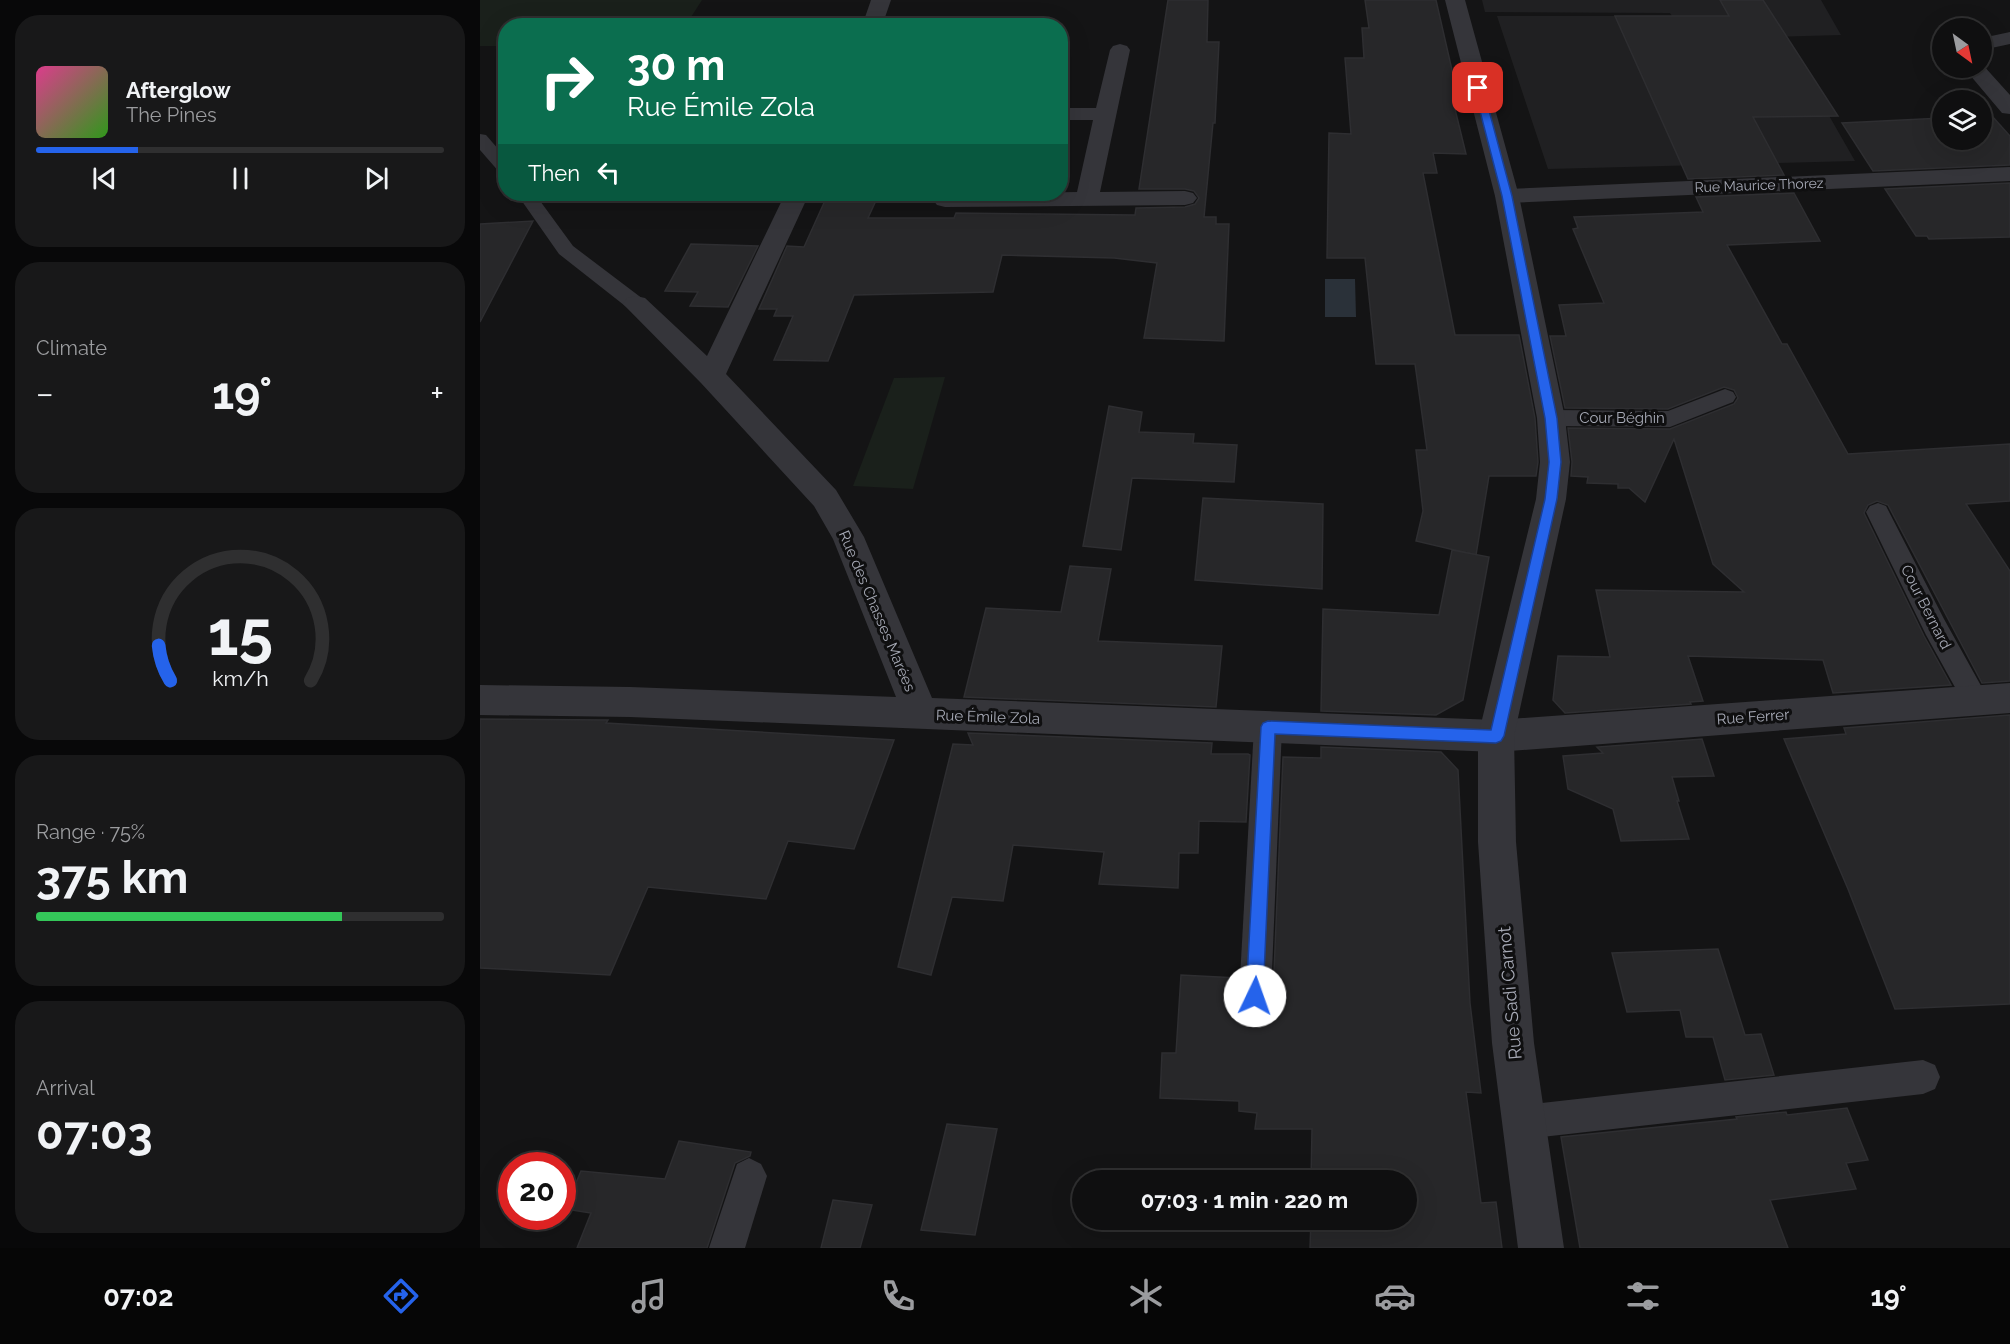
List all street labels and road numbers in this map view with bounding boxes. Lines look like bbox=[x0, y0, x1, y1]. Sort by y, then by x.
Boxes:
street label: Rue Maurice Thorez bbox=[1694, 175, 1824, 195]
street label: Cour Béghin bbox=[1579, 409, 1665, 427]
street label: Rue des Chasses Marées bbox=[835, 528, 919, 694]
street label: Cour Bernard bbox=[1897, 562, 1955, 652]
street label: Rue Ferrer bbox=[1716, 705, 1791, 729]
street label: Rue Émile Zola bbox=[936, 706, 1040, 728]
street label: Rue Sadi Carnot bbox=[1493, 926, 1526, 1060]

